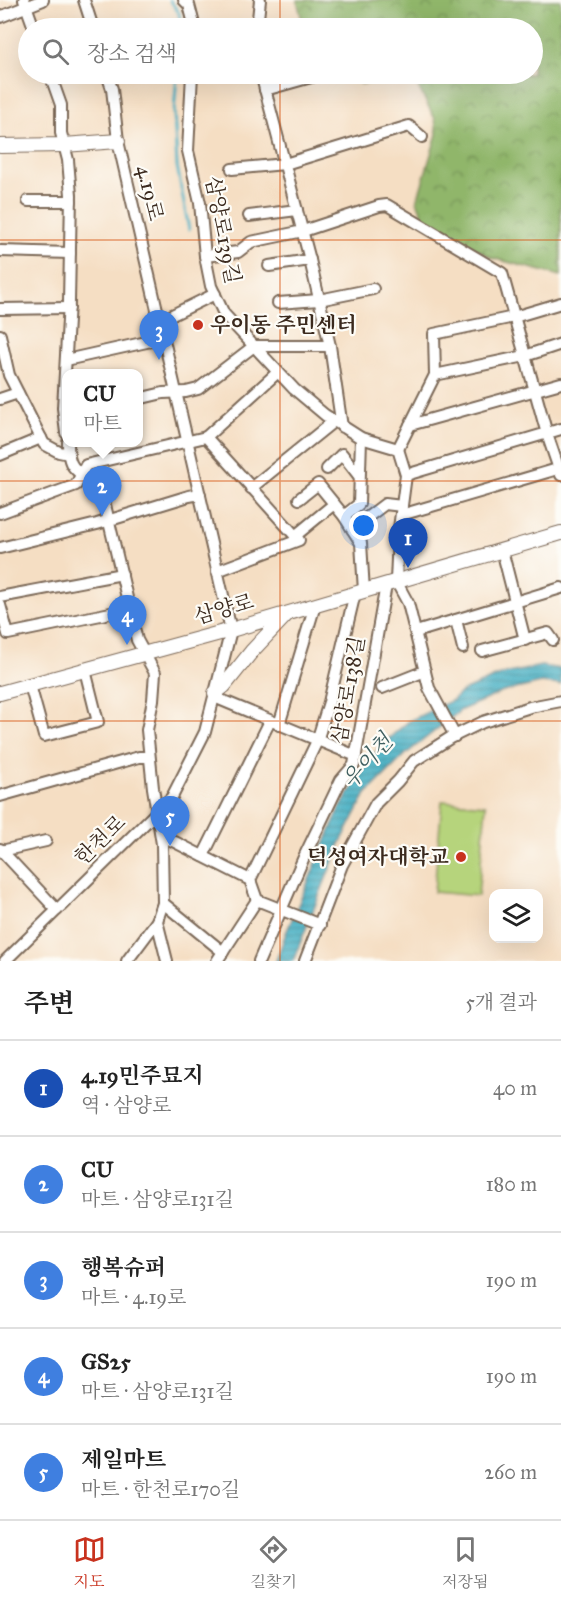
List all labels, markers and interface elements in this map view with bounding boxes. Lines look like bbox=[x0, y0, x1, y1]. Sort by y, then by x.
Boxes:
search box bbox=[18, 18, 543, 84]
icon: search bbox=[39, 35, 72, 68]
text: 장소 검색 bbox=[87, 40, 177, 67]
street label: 4.19로 bbox=[131, 163, 169, 223]
street label: 삼양로139길 bbox=[200, 174, 246, 286]
pin: 3 bbox=[140, 310, 178, 360]
place label: 우이동 주민센터 bbox=[210, 312, 357, 338]
marker: 우이동 주민센터 bbox=[191, 318, 205, 332]
popup bbox=[62, 369, 143, 447]
text: CU bbox=[83, 380, 116, 407]
text: 마트 bbox=[83, 411, 122, 435]
pin: 2 bbox=[82, 466, 122, 516]
your location bbox=[349, 511, 378, 540]
pin: 1 bbox=[388, 518, 428, 568]
street label: 삼양로 bbox=[191, 588, 257, 630]
pin: 4 bbox=[108, 596, 146, 645]
street label: 삼양로138길 bbox=[326, 634, 370, 746]
water label: 우이천 bbox=[336, 727, 399, 794]
pin: 5 bbox=[150, 796, 190, 846]
street label: 한천로 bbox=[69, 810, 131, 870]
place label: 덕성여자대학교 bbox=[307, 844, 449, 870]
marker: 덕성여자대학교 bbox=[454, 850, 468, 864]
map controls bbox=[489, 889, 543, 943]
button: layers bbox=[489, 889, 543, 943]
text: 주변 bbox=[24, 987, 74, 1019]
text: 5개 결과 bbox=[465, 990, 537, 1014]
text: 4.19민주묘지 bbox=[81, 1062, 204, 1089]
text: 1 bbox=[40, 1076, 47, 1100]
text: 40 m bbox=[493, 1076, 537, 1100]
text: 역 · 삼양로 bbox=[81, 1093, 171, 1117]
text: CU bbox=[81, 1156, 113, 1183]
text: 2 bbox=[39, 1172, 48, 1196]
text: 180 m bbox=[486, 1172, 537, 1196]
text: 마트 · 삼양로131길 bbox=[81, 1187, 234, 1211]
text: 행복슈퍼 bbox=[81, 1254, 166, 1281]
text: 3 bbox=[40, 1268, 48, 1292]
text: 190 m bbox=[486, 1268, 537, 1292]
text: 마트 · 4.19로 bbox=[81, 1285, 186, 1309]
text: GS25 bbox=[81, 1348, 131, 1375]
text: 4 bbox=[38, 1364, 49, 1388]
text: 190 m bbox=[486, 1364, 537, 1388]
text: 마트 · 삼양로131길 bbox=[81, 1379, 234, 1403]
text: 제일마트 bbox=[81, 1446, 166, 1473]
text: 5 bbox=[39, 1460, 48, 1484]
text: 260 m bbox=[484, 1460, 537, 1484]
text: 마트 · 한천로170길 bbox=[81, 1477, 240, 1501]
tab: 지도 bbox=[73, 1533, 106, 1592]
tab: 길찾기 bbox=[251, 1533, 297, 1592]
tab: 저장됨 bbox=[442, 1533, 488, 1592]

